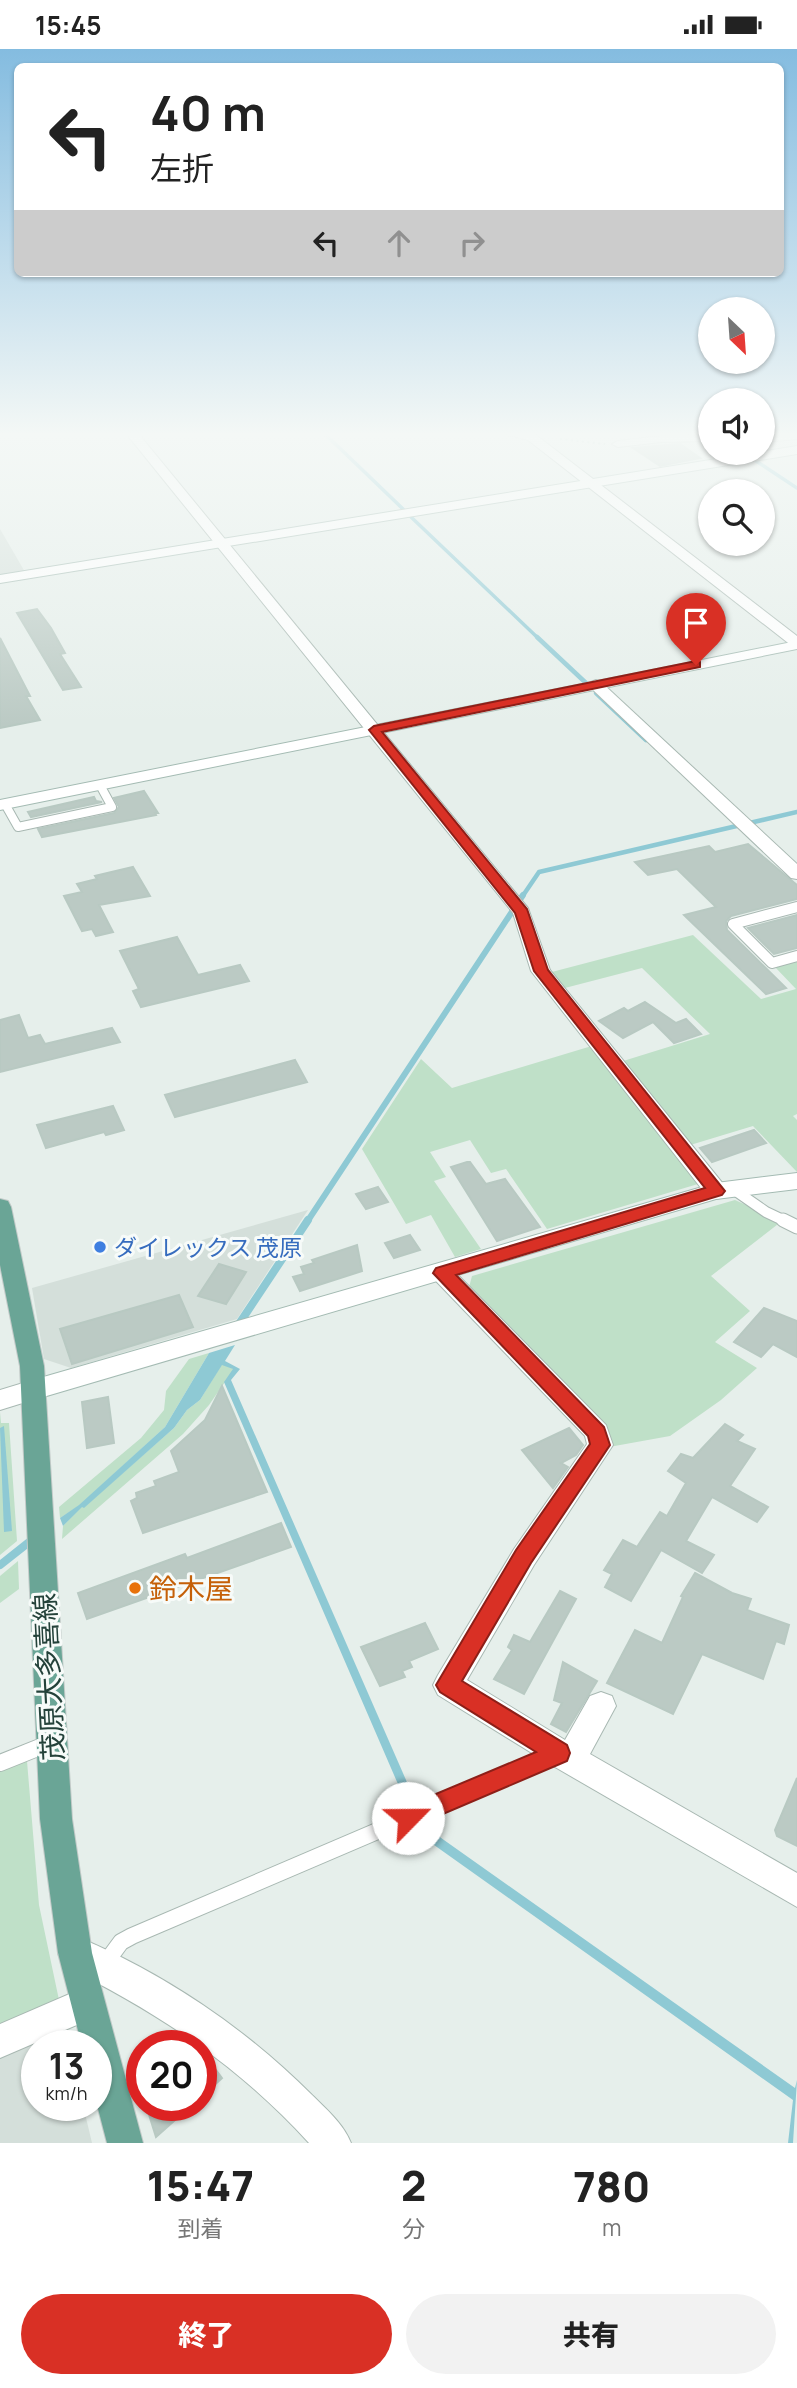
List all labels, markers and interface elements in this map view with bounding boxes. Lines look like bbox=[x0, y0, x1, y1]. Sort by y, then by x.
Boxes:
text: 15:45 bbox=[35, 7, 102, 43]
text: 40 m bbox=[150, 79, 266, 146]
icon: left bbox=[35, 91, 126, 182]
text: 左折 bbox=[150, 146, 214, 190]
icon: left bbox=[307, 224, 345, 262]
icon: ahead bbox=[380, 224, 418, 262]
icon: right bbox=[453, 224, 491, 262]
north arrow bbox=[698, 297, 775, 375]
map controls bbox=[698, 297, 775, 556]
button: sound bbox=[698, 388, 775, 465]
button: search bbox=[698, 479, 775, 556]
pin bbox=[666, 593, 726, 665]
icon: arrive bbox=[677, 604, 715, 642]
place label: ダイレックス 茂原 bbox=[114, 1231, 302, 1263]
marker: ダイレックス 茂原 bbox=[92, 1239, 108, 1255]
place label: 鈴木屋 bbox=[149, 1569, 233, 1607]
marker: 鈴木屋 bbox=[127, 1580, 143, 1596]
street label: 茂原大多喜線 bbox=[25, 1592, 71, 1762]
position arrow bbox=[371, 1781, 445, 1855]
speed limit sign: 20 bbox=[126, 2030, 217, 2121]
text: 13 bbox=[49, 2042, 84, 2090]
text: km/h bbox=[46, 2081, 87, 2105]
text: 15:47 bbox=[147, 2156, 254, 2214]
text: 2 bbox=[401, 2156, 426, 2214]
text: 780 bbox=[573, 2157, 650, 2215]
text: m bbox=[602, 2211, 621, 2243]
text: 到着 bbox=[177, 2212, 223, 2244]
text: 分 bbox=[402, 2212, 425, 2244]
button: 終了 bbox=[21, 2294, 392, 2374]
button: 共有 bbox=[406, 2294, 776, 2374]

